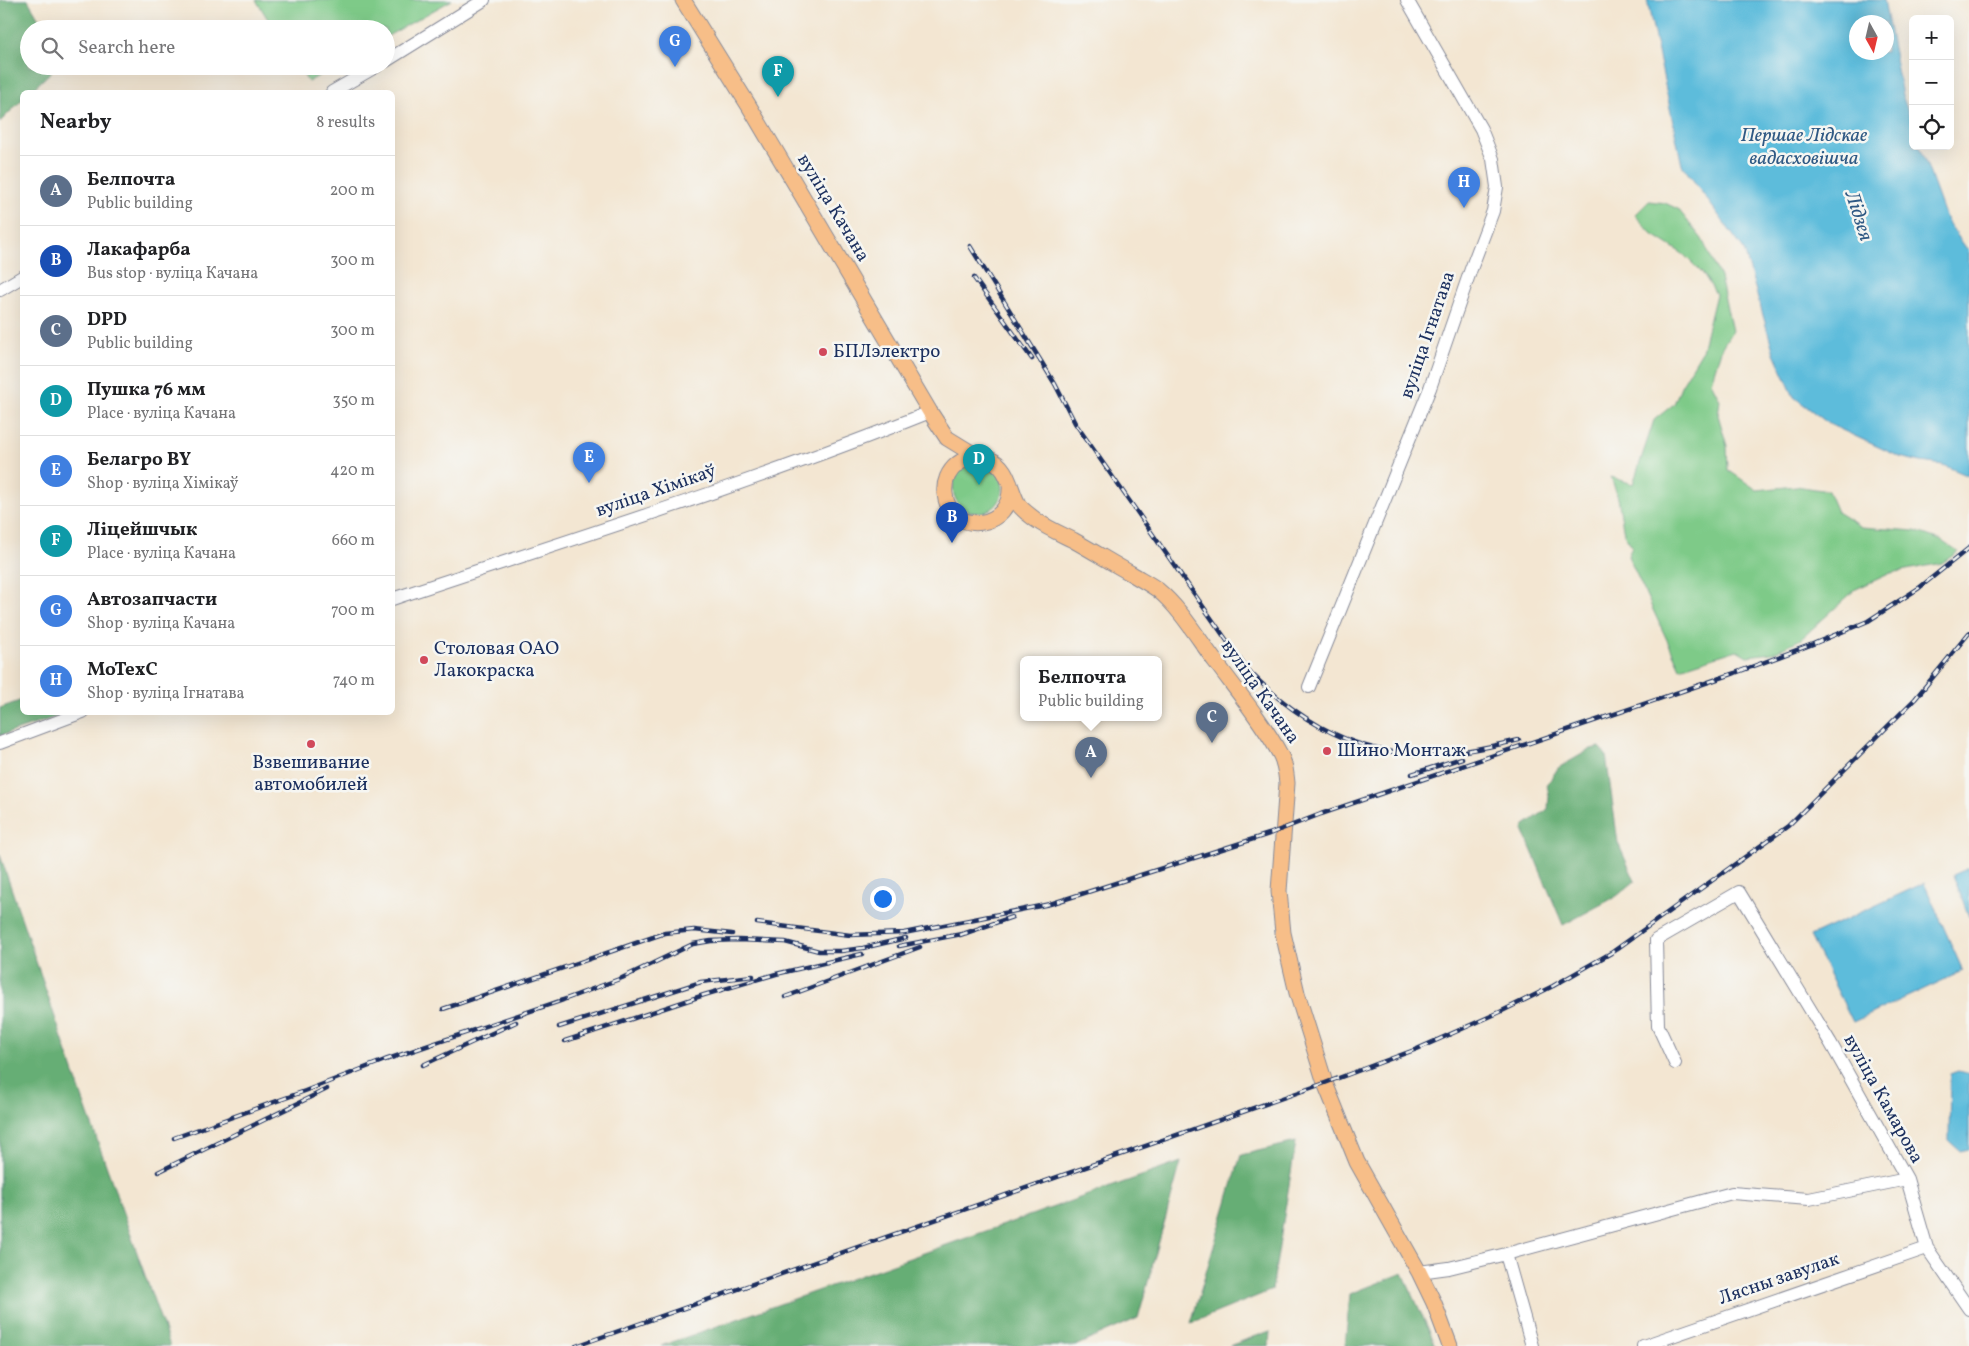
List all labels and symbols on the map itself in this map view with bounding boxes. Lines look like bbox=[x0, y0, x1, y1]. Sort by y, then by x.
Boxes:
north arrow bbox=[1849, 15, 1894, 60]
pin: G bbox=[659, 26, 691, 67]
pin: F bbox=[762, 56, 794, 97]
water label: Першае Лідскае вадасховішча bbox=[1741, 122, 1868, 173]
street label: вуліца Качана bbox=[790, 149, 876, 267]
pin: H bbox=[1448, 167, 1480, 208]
water label: Лідзея bbox=[1836, 186, 1879, 245]
street label: вуліца Ігнатава bbox=[1394, 268, 1462, 402]
place label: БПЛэлектро bbox=[833, 339, 940, 365]
marker: БПЛэлектро bbox=[817, 346, 829, 358]
pin: E bbox=[573, 442, 605, 483]
pin: D bbox=[963, 444, 995, 485]
street label: вуліца Хімікаў bbox=[592, 458, 720, 524]
pin: B bbox=[936, 502, 968, 543]
street label: вуліца Качана bbox=[1214, 635, 1306, 749]
place label: Столовая ОАО Лакокраска bbox=[434, 636, 559, 684]
marker: Столовая ОАО Лакокраска bbox=[418, 654, 430, 666]
pin: C bbox=[1196, 702, 1228, 743]
pin: A bbox=[1075, 737, 1107, 778]
marker: Взвешивание автомобилей bbox=[305, 738, 317, 750]
place label: Шино Монтаж bbox=[1337, 738, 1466, 764]
marker: Шино Монтаж bbox=[1321, 745, 1333, 757]
place label: Взвешивание автомобилей bbox=[252, 750, 370, 798]
your location bbox=[870, 886, 896, 912]
street label: вуліца Камарова bbox=[1837, 1030, 1929, 1168]
street label: Лясны завулак bbox=[1715, 1246, 1843, 1312]

